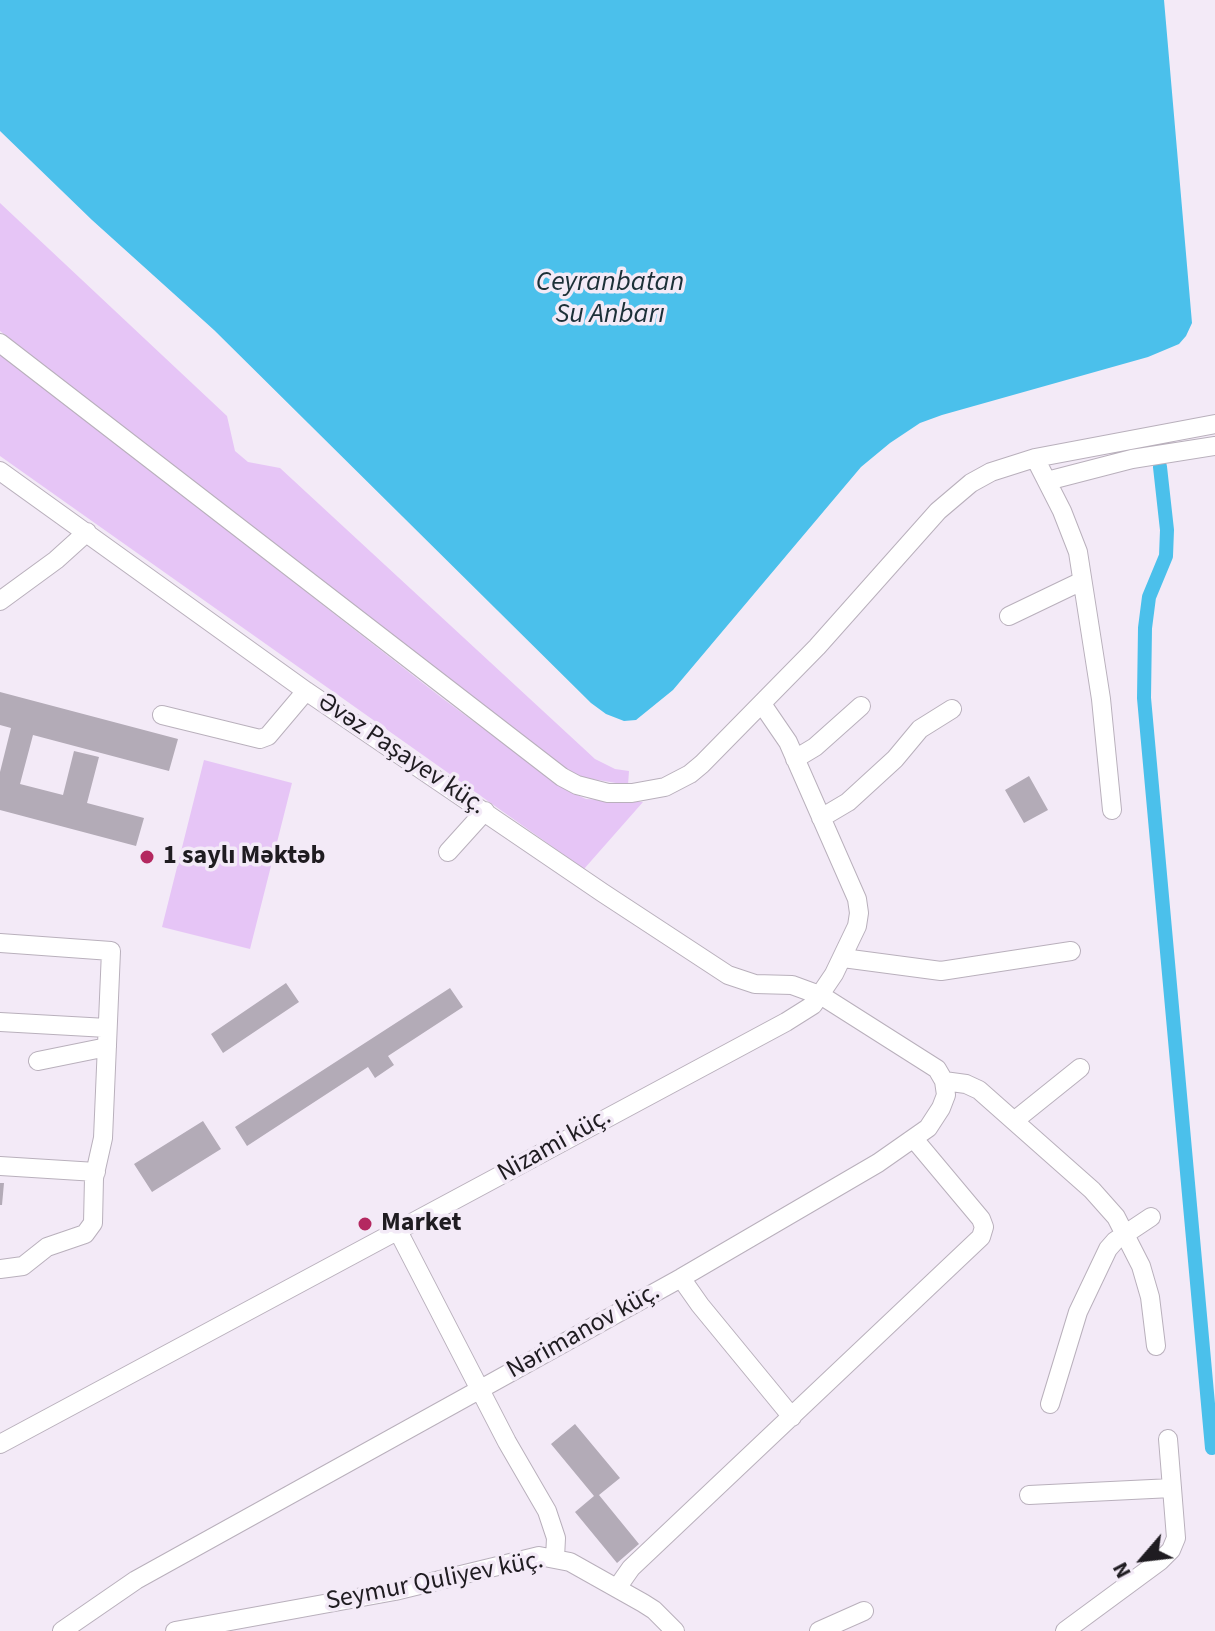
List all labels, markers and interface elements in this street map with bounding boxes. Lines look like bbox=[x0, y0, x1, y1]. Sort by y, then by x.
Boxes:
water label: Ceyranbatan Su Anbarı bbox=[536, 267, 684, 333]
street label: Əvəz Paşayev küç. bbox=[311, 687, 491, 823]
place label: 1 saylı Məktəb bbox=[163, 841, 325, 873]
marker: 1 saylı Məktəb bbox=[138, 848, 156, 866]
street label: Nizami küç. bbox=[493, 1102, 617, 1190]
place label: Market bbox=[381, 1208, 462, 1240]
marker: Market bbox=[356, 1215, 374, 1233]
street label: Nərimanov küç. bbox=[502, 1277, 666, 1387]
north arrow bbox=[1103, 1519, 1183, 1599]
street label: Seymur Quliyev küç. bbox=[324, 1546, 546, 1618]
text: N bbox=[1104, 1556, 1139, 1584]

